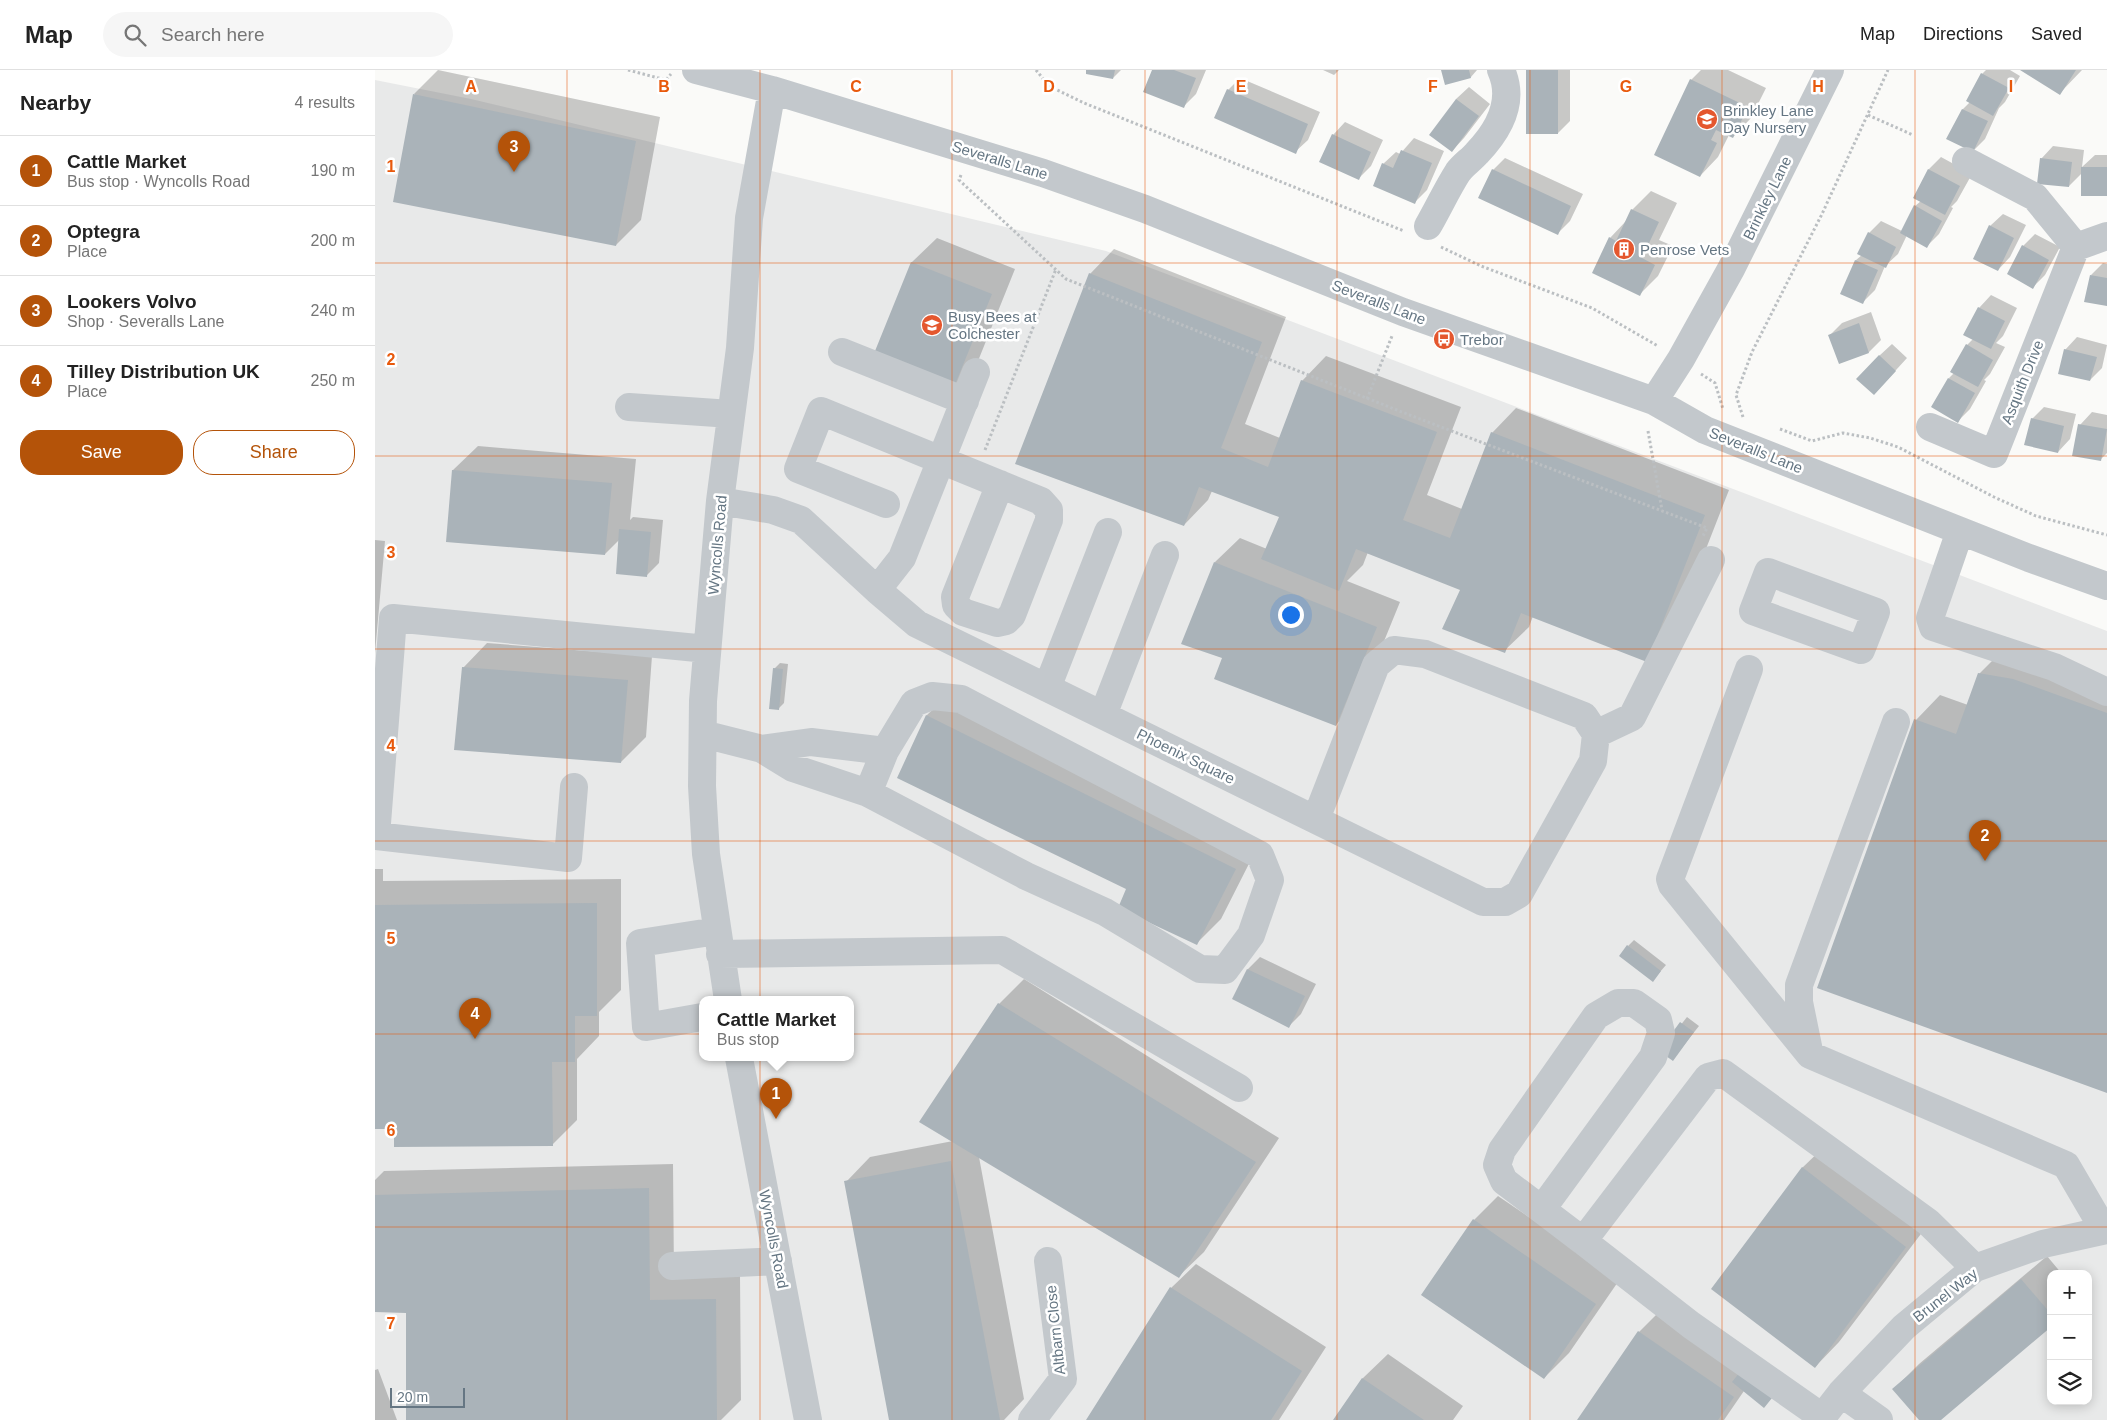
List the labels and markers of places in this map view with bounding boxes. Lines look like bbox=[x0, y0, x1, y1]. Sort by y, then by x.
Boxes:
place label: Brinkley Lane Day Nursery bbox=[1723, 102, 1814, 136]
school or university icon: Brinkley Lane Day Nursery bbox=[1695, 107, 1719, 131]
pin: 3 bbox=[498, 131, 530, 172]
building icon: Penrose Vets bbox=[1612, 237, 1636, 261]
place label: Penrose Vets bbox=[1640, 241, 1729, 258]
place label: Busy Bees at Colchester bbox=[948, 308, 1037, 342]
school or university icon: Busy Bees at Colchester bbox=[920, 313, 944, 337]
bus stop icon: Trebor bbox=[1432, 327, 1456, 351]
place label: Trebor bbox=[1460, 331, 1504, 348]
pin: 2 bbox=[1969, 820, 2001, 861]
pin: 4 bbox=[459, 998, 491, 1039]
pin: 1 bbox=[760, 1078, 792, 1119]

